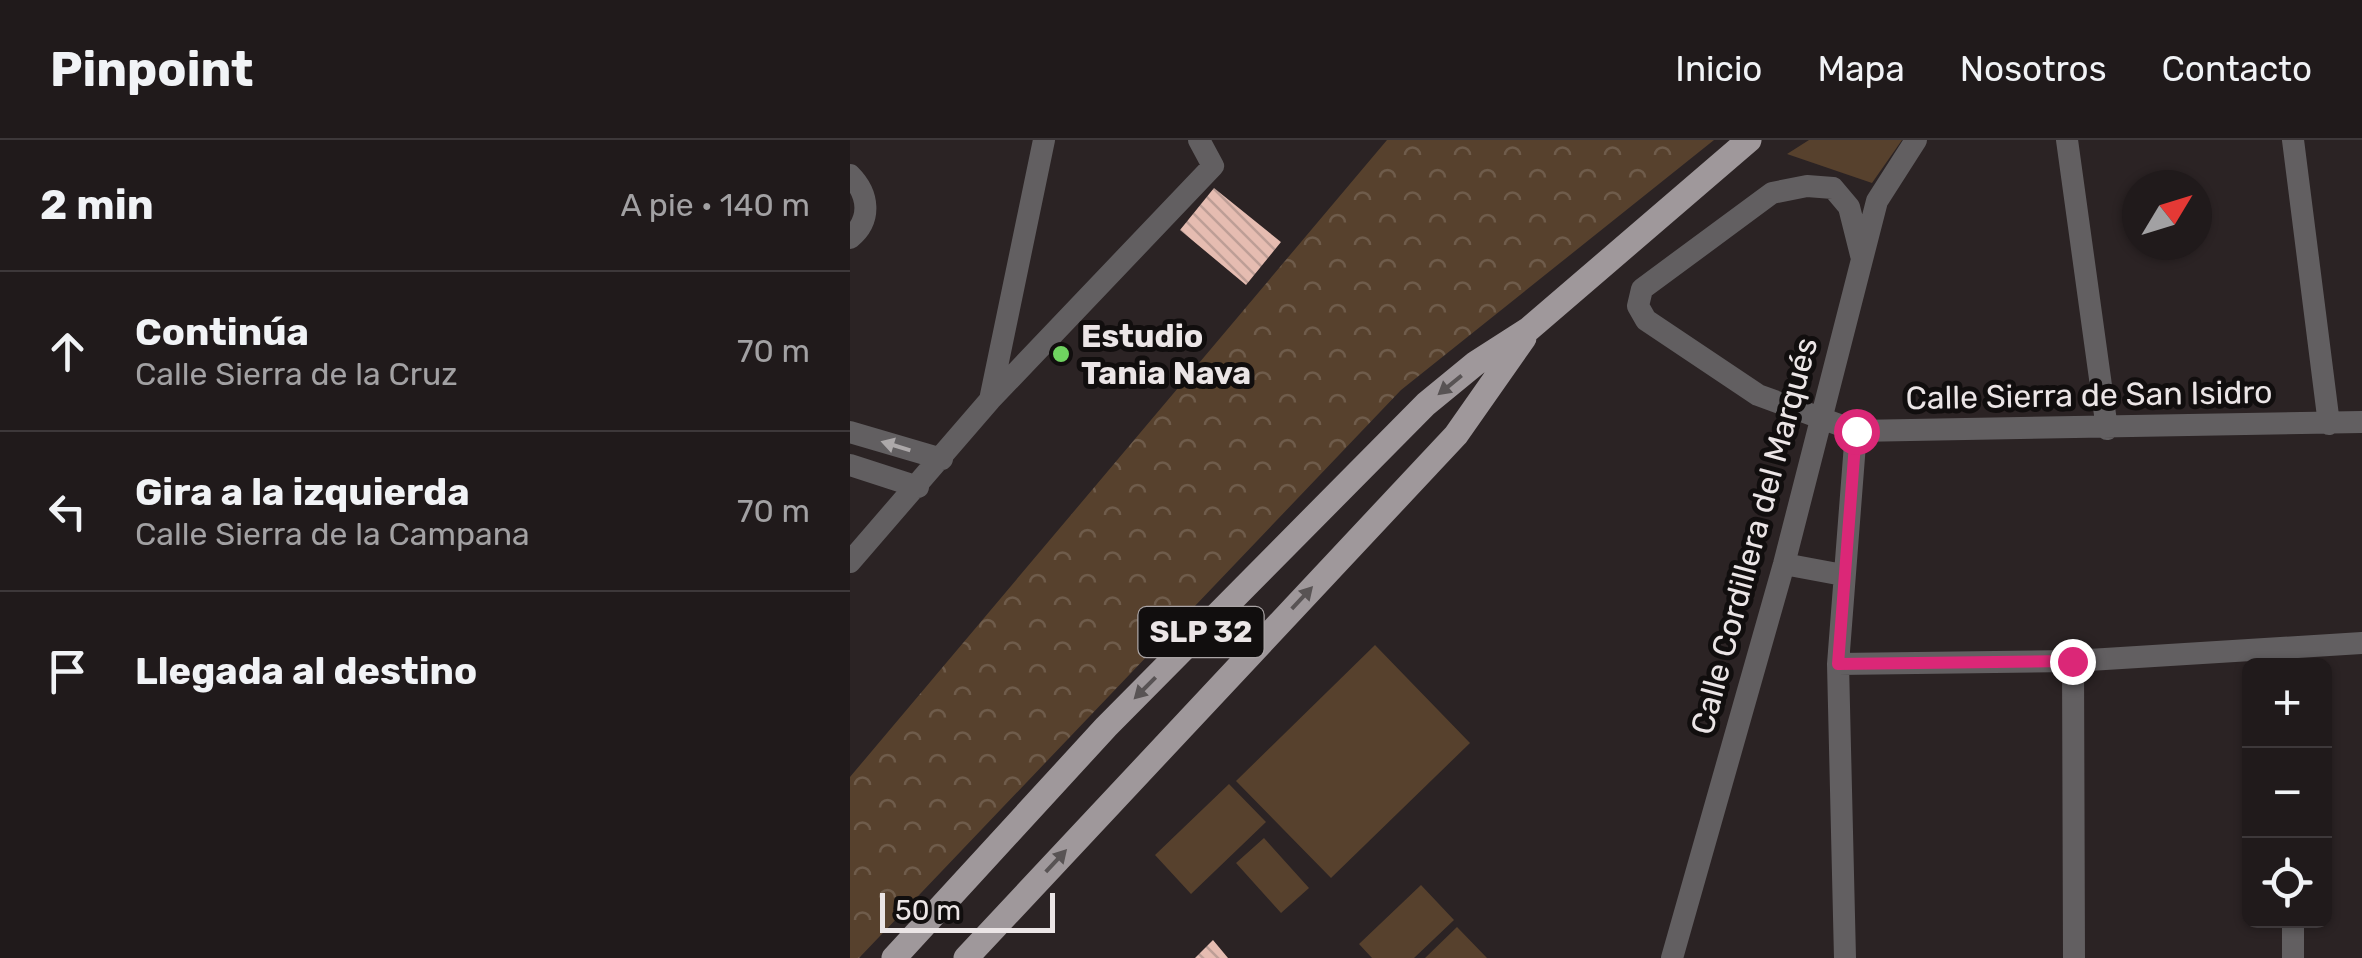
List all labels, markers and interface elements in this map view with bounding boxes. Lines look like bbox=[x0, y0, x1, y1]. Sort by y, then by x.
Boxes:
text: Pinpoint bbox=[50, 41, 253, 98]
text: Inicio bbox=[1675, 48, 1762, 90]
text: Mapa bbox=[1817, 48, 1905, 90]
text: Nosotros bbox=[1960, 48, 2107, 90]
text: Contacto bbox=[2162, 48, 2312, 90]
north arrow bbox=[2122, 170, 2212, 260]
text: 2 min bbox=[40, 180, 154, 230]
text: A pie · 140 m bbox=[620, 186, 810, 224]
text: Continúa bbox=[135, 309, 309, 355]
place label: Estudio Tania Nava bbox=[1081, 317, 1251, 392]
icon: ahead bbox=[40, 324, 95, 379]
text: 70 m bbox=[737, 332, 810, 370]
street label: Calle Cordillera del Marqués bbox=[1683, 333, 1825, 739]
marker: Estudio Tania Nava bbox=[1050, 343, 1072, 365]
text: Calle Sierra de la Cruz bbox=[135, 355, 458, 393]
street label: Calle Sierra de San Isidro bbox=[1905, 373, 2273, 417]
one-way arrow bbox=[1437, 374, 1462, 395]
route start bbox=[1834, 409, 1880, 455]
one-way arrow bbox=[880, 438, 911, 453]
text: Gira a la izquierda bbox=[135, 469, 470, 515]
icon: left bbox=[40, 484, 95, 539]
text: 70 m bbox=[737, 492, 810, 530]
text: Calle Sierra de la Campana bbox=[135, 515, 530, 553]
one-way arrow bbox=[1290, 587, 1313, 611]
road number: SLP 32 bbox=[1138, 607, 1264, 657]
route end bbox=[2050, 639, 2096, 685]
icon: arrive bbox=[40, 644, 95, 699]
text: Llegada al destino bbox=[135, 648, 477, 694]
map controls bbox=[2242, 658, 2332, 928]
button: + bbox=[2242, 658, 2332, 748]
one-way arrow bbox=[1134, 676, 1157, 700]
button: − bbox=[2242, 748, 2332, 838]
button: locate bbox=[2242, 838, 2332, 928]
one-way arrow bbox=[1044, 849, 1067, 873]
scale bar bbox=[880, 888, 1055, 932]
text: 50 m bbox=[895, 894, 961, 927]

